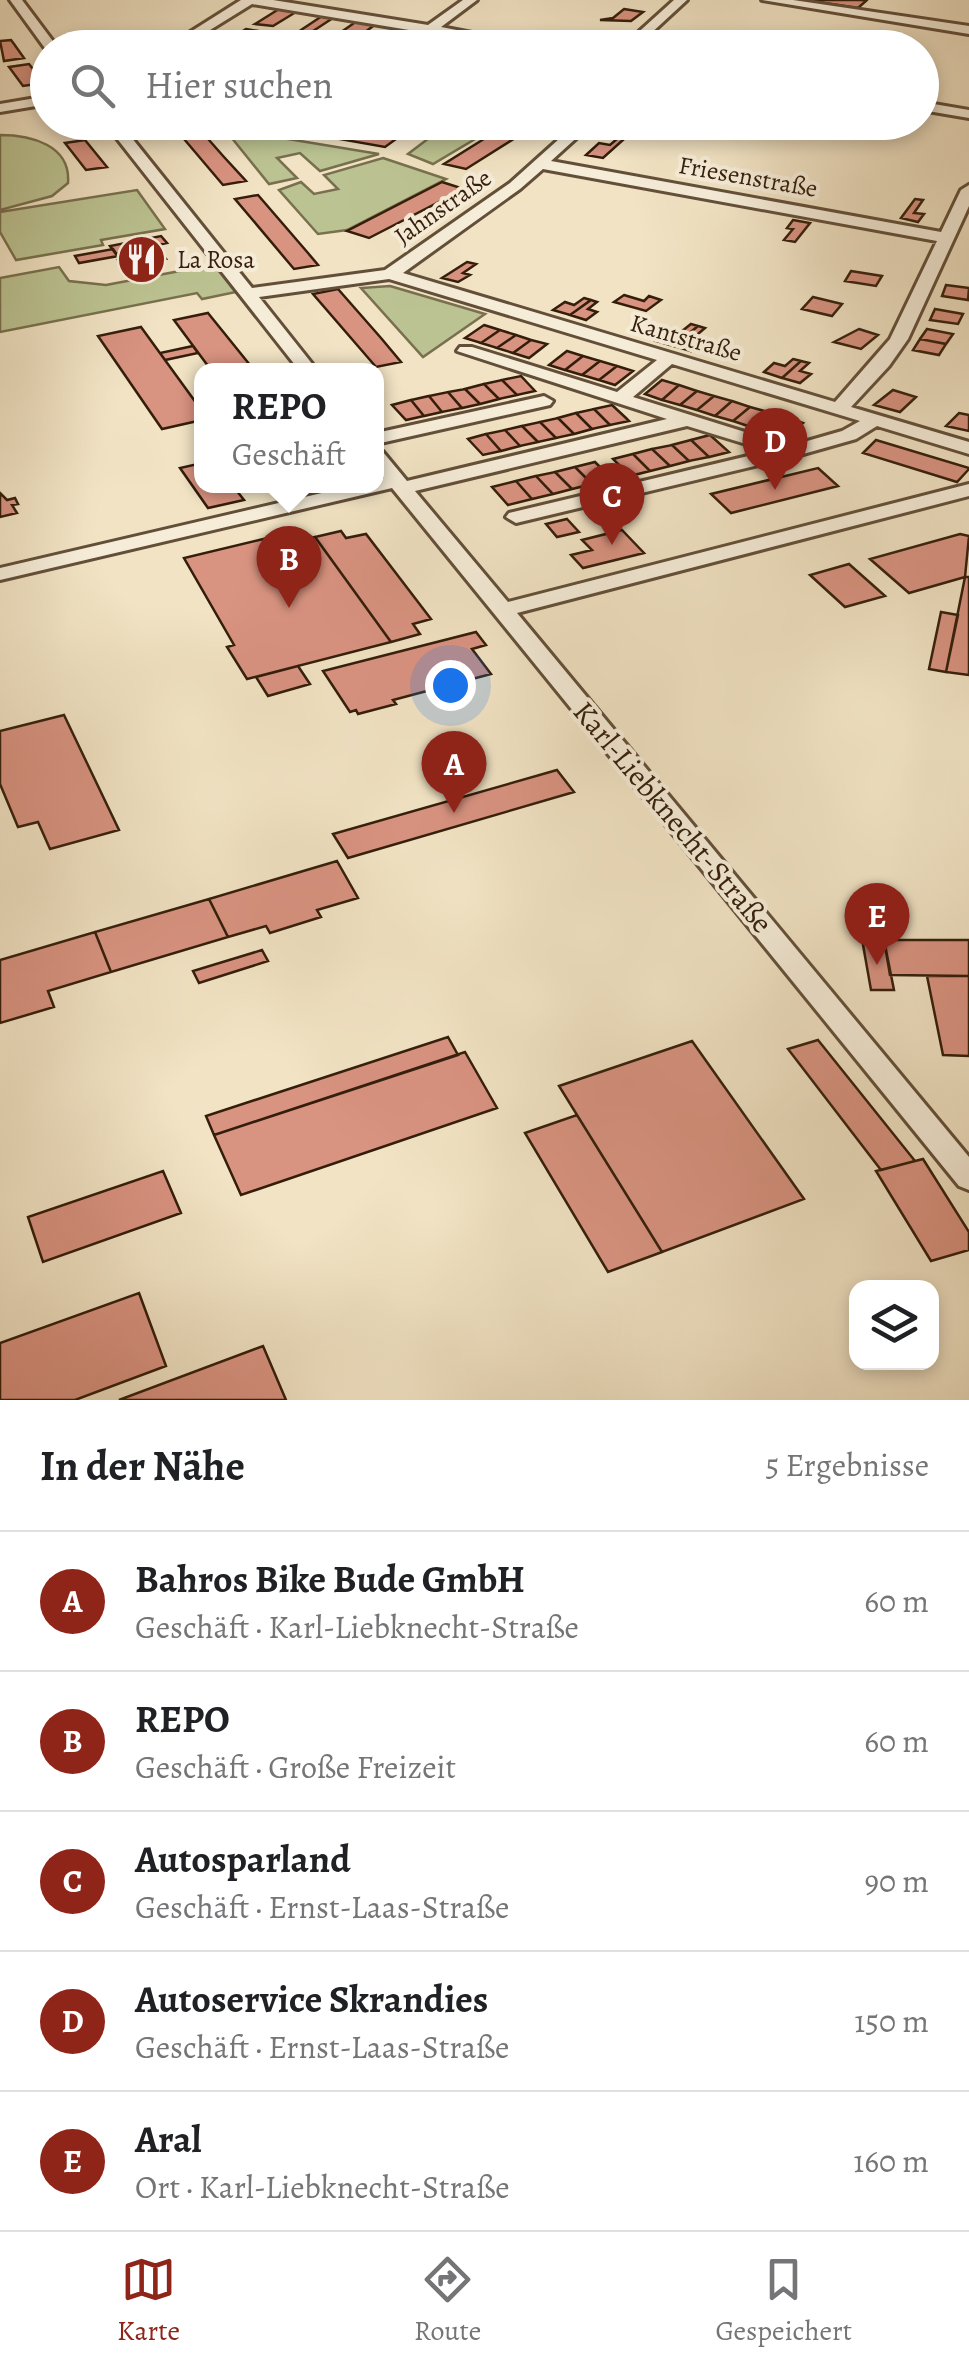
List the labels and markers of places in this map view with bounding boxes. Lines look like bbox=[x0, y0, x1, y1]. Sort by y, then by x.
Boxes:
restaurant icon: La Rosa bbox=[116, 234, 168, 286]
place label: La Rosa bbox=[177, 243, 255, 277]
pin: D bbox=[742, 408, 808, 490]
pin: C bbox=[580, 462, 644, 545]
pin: B bbox=[256, 526, 322, 608]
pin: A bbox=[422, 730, 486, 813]
pin: E bbox=[844, 882, 910, 965]

